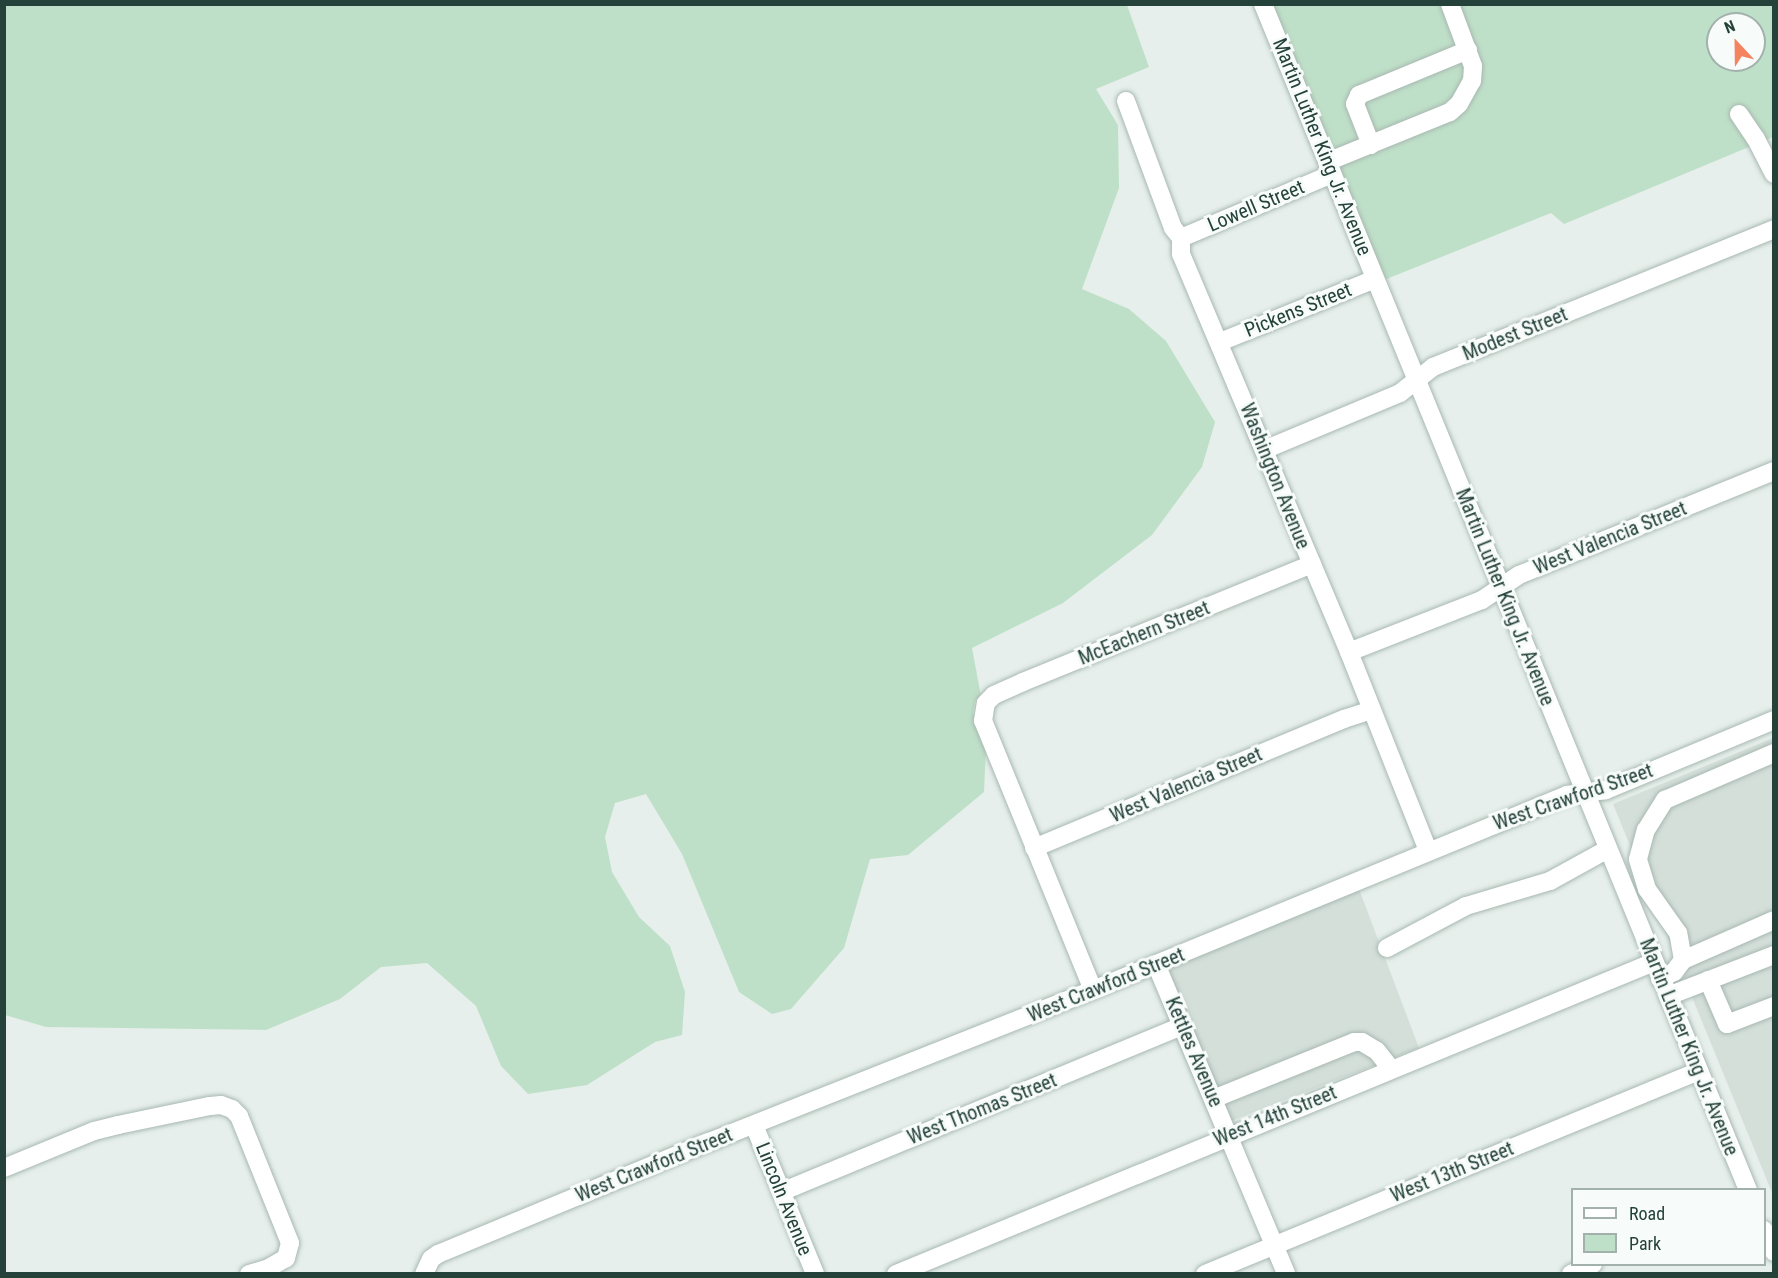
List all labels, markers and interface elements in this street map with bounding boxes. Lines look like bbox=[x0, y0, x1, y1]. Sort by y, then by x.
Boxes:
north arrow bbox=[1706, 12, 1766, 72]
text: N bbox=[1722, 16, 1738, 37]
street label: Martin Luther King Jr. Avenue bbox=[1267, 35, 1377, 259]
street label: Lowell Street bbox=[1204, 175, 1308, 237]
street label: Pickens Street bbox=[1241, 278, 1355, 342]
street label: Modest Street bbox=[1459, 302, 1571, 366]
street label: Washington Avenue bbox=[1235, 400, 1315, 552]
street label: Martin Luther King Jr. Avenue bbox=[1450, 485, 1560, 709]
street label: West Valencia Street bbox=[1530, 496, 1690, 580]
street label: McEachern Street bbox=[1075, 596, 1213, 670]
street label: West Valencia Street bbox=[1106, 742, 1266, 828]
street label: West Crawford Street bbox=[1490, 758, 1656, 836]
street label: Martin Luther King Jr. Avenue bbox=[1634, 935, 1744, 1159]
street label: West Crawford Street bbox=[1024, 943, 1188, 1027]
street label: Kettles Avenue bbox=[1160, 993, 1228, 1111]
street label: West Thomas Street bbox=[904, 1068, 1060, 1150]
street label: West 14th Street bbox=[1210, 1080, 1340, 1152]
street label: West Crawford Street bbox=[572, 1123, 736, 1207]
street label: West 13th Street bbox=[1387, 1136, 1517, 1208]
street label: Lincoln Avenue bbox=[750, 1139, 818, 1259]
legend bbox=[1571, 1188, 1766, 1266]
text: Road bbox=[1629, 1203, 1665, 1224]
text: Park bbox=[1629, 1233, 1661, 1254]

